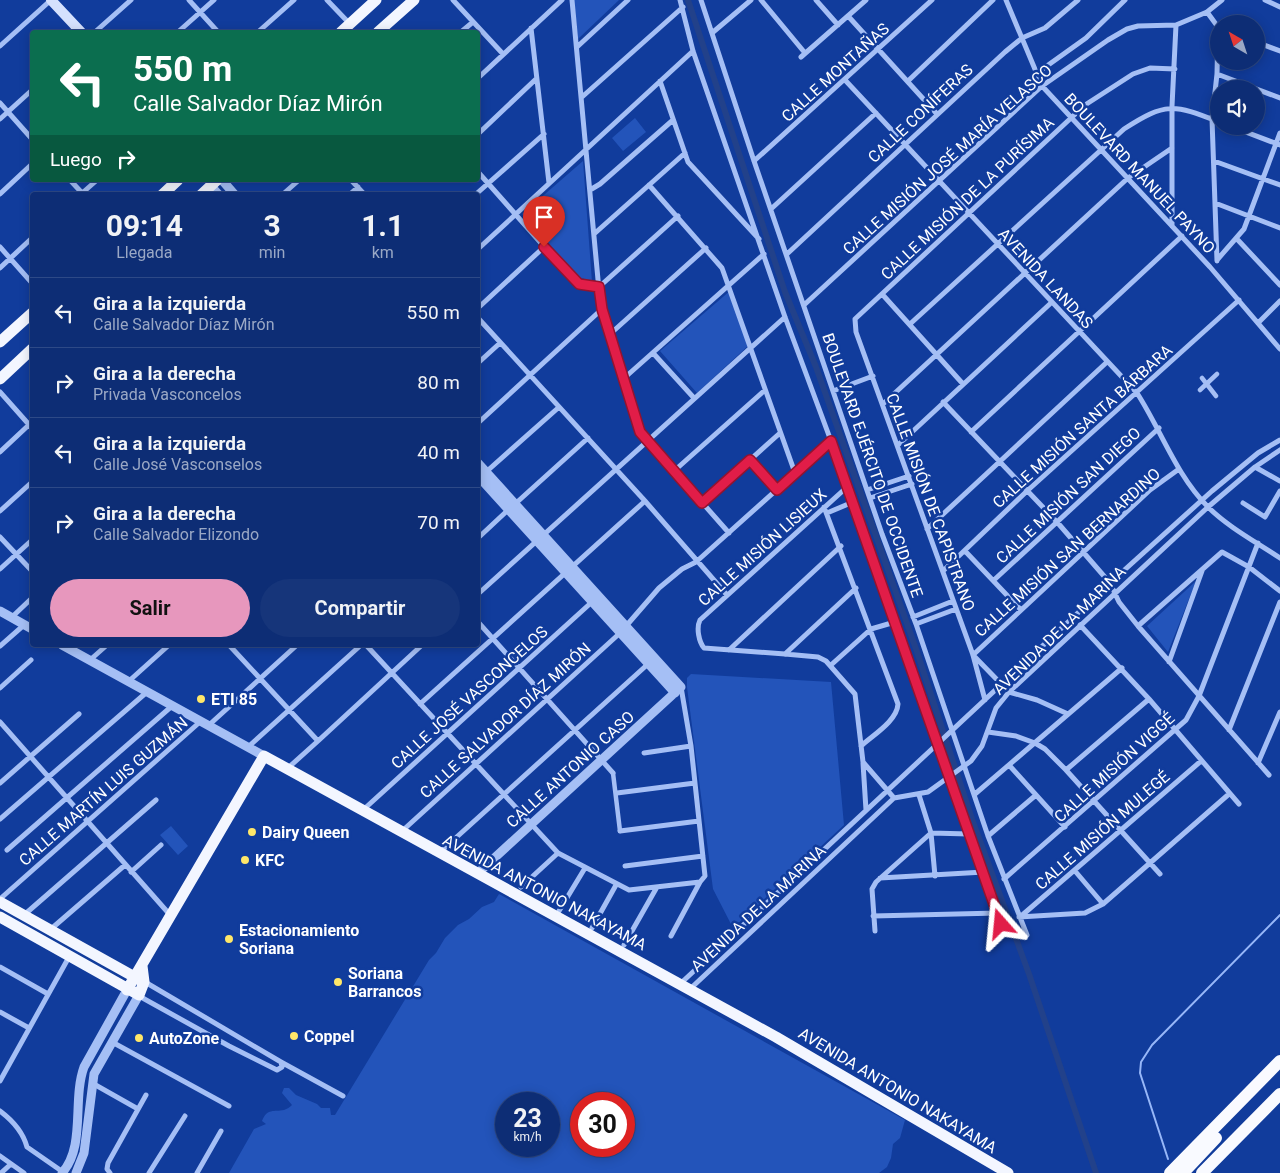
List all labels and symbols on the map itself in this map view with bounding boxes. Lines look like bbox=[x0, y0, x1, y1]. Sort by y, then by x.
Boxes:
north arrow bbox=[1210, 15, 1265, 70]
street label: CALLE MONTAÑAS bbox=[777, 18, 893, 126]
street label: CALLE MISIÓN JOSÉ MARÍA VELASCO bbox=[838, 60, 1056, 258]
street label: CALLE CONÍFERAS bbox=[864, 60, 977, 167]
street label: BOULEVARD MANUEL PAYNO bbox=[1060, 89, 1219, 257]
street label: CALLE MISIÓN DE LA PURÍSIMA bbox=[876, 112, 1058, 284]
pin bbox=[523, 196, 565, 247]
street label: AVENIDA LANDAS bbox=[994, 224, 1097, 333]
street label: BOULEVARD EJÉRCITO DE OCCIDENTE bbox=[818, 330, 927, 600]
street label: CALLE MISIÓN SANTA BÁRBARA bbox=[988, 340, 1176, 512]
street label: CALLE MISIÓN DE CAPISTRANO bbox=[882, 390, 980, 614]
street label: CALLE MISIÓN SAN DIEGO bbox=[991, 423, 1145, 567]
street label: CALLE MISIÓN SAN BERNARDINO bbox=[970, 463, 1164, 641]
street label: CALLE MISIÓN LISIEUX bbox=[694, 484, 830, 610]
street label: AVENIDA DE LA MARINA bbox=[989, 562, 1130, 699]
street label: CALLE JOSÉ VASCONCELOS bbox=[387, 622, 552, 773]
street label: CALLE SALVADOR DÍAZ MIRÓN bbox=[415, 638, 595, 802]
place label: ETI 85 bbox=[211, 690, 257, 709]
marker: ETI 85 bbox=[195, 693, 207, 705]
street label: CALLE ANTONIO CASO bbox=[503, 707, 638, 832]
street label: CALLE MISIÓN VIGGÉ bbox=[1050, 708, 1178, 826]
street label: CALLE MARTÍN LUIS GUZMÁN bbox=[15, 713, 192, 870]
street label: CALLE MISIÓN MULEGÉ bbox=[1031, 766, 1173, 894]
place label: Dairy Queen bbox=[262, 823, 350, 842]
marker: Dairy Queen bbox=[246, 826, 258, 838]
street label: AVENIDA ANTONIO NAKAYAMA bbox=[440, 831, 650, 955]
street label: AVENIDA DE LA MARINA bbox=[687, 841, 830, 976]
place label: KFC bbox=[255, 851, 284, 870]
marker: KFC bbox=[239, 854, 251, 866]
position arrow bbox=[974, 897, 1026, 949]
place label: Estacionamiento Soriana bbox=[239, 921, 359, 958]
marker: Estacionamiento Soriana bbox=[223, 933, 235, 945]
place label: Soriana Barrancos bbox=[348, 964, 421, 1001]
marker: Soriana Barrancos bbox=[332, 976, 344, 988]
street label: AVENIDA ANTONIO NAKAYAMA bbox=[795, 1024, 1001, 1158]
place label: Coppel bbox=[304, 1027, 354, 1046]
place label: AutoZone bbox=[149, 1029, 219, 1048]
marker: Coppel bbox=[288, 1030, 300, 1042]
marker: AutoZone bbox=[133, 1032, 145, 1044]
speed limit sign: 30 bbox=[570, 1092, 635, 1157]

